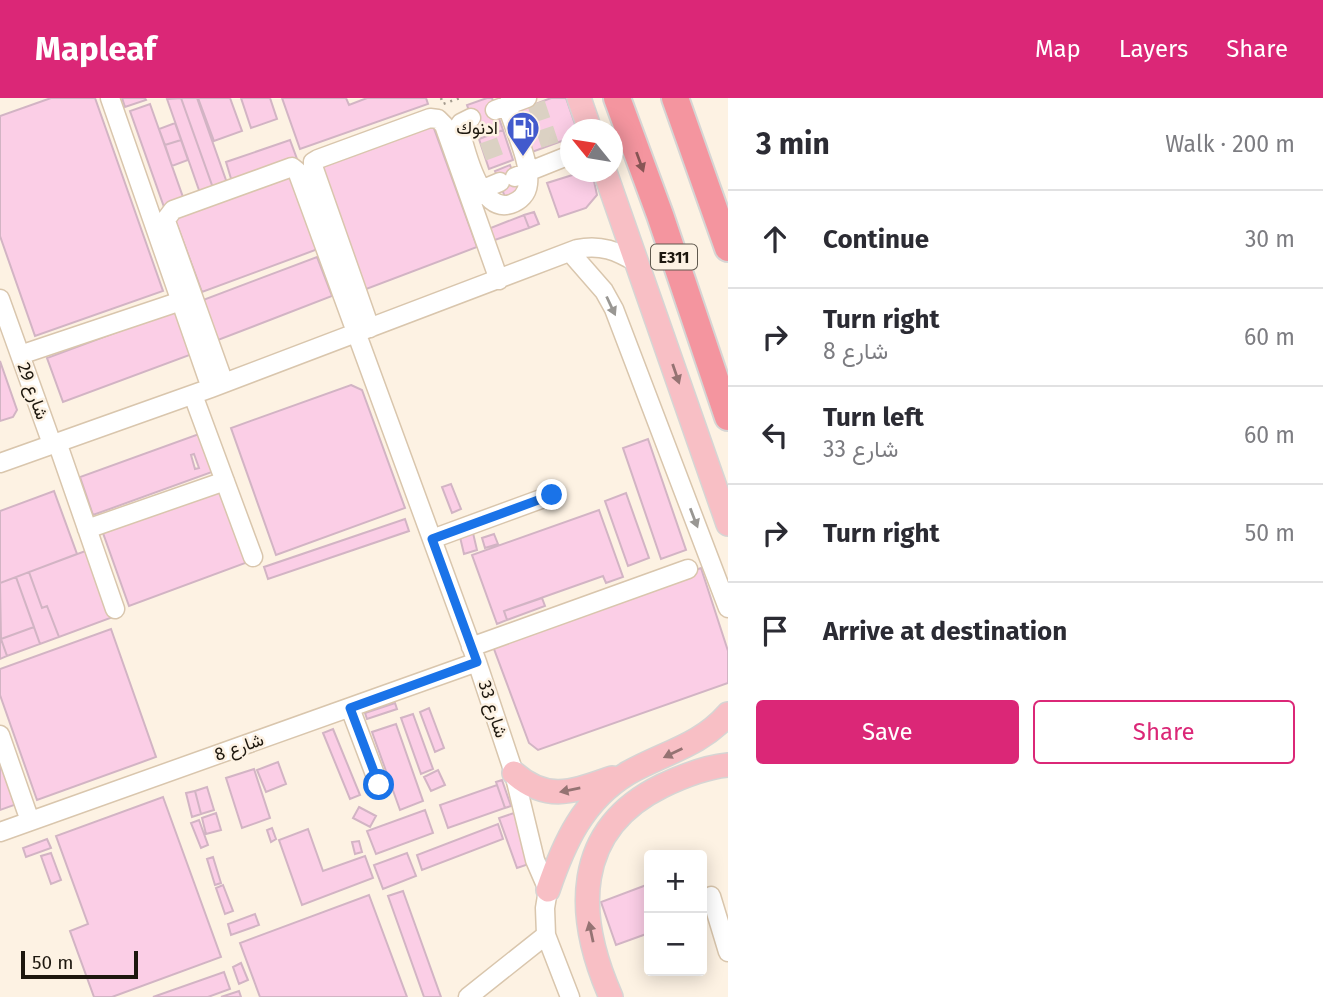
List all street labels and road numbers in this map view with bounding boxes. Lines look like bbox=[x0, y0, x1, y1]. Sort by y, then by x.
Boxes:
road number: E311 bbox=[651, 244, 697, 270]
street label: شارع 29 bbox=[12, 359, 53, 423]
street label: شارع 33 bbox=[472, 678, 513, 741]
street label: شارع 8 bbox=[211, 728, 267, 767]

